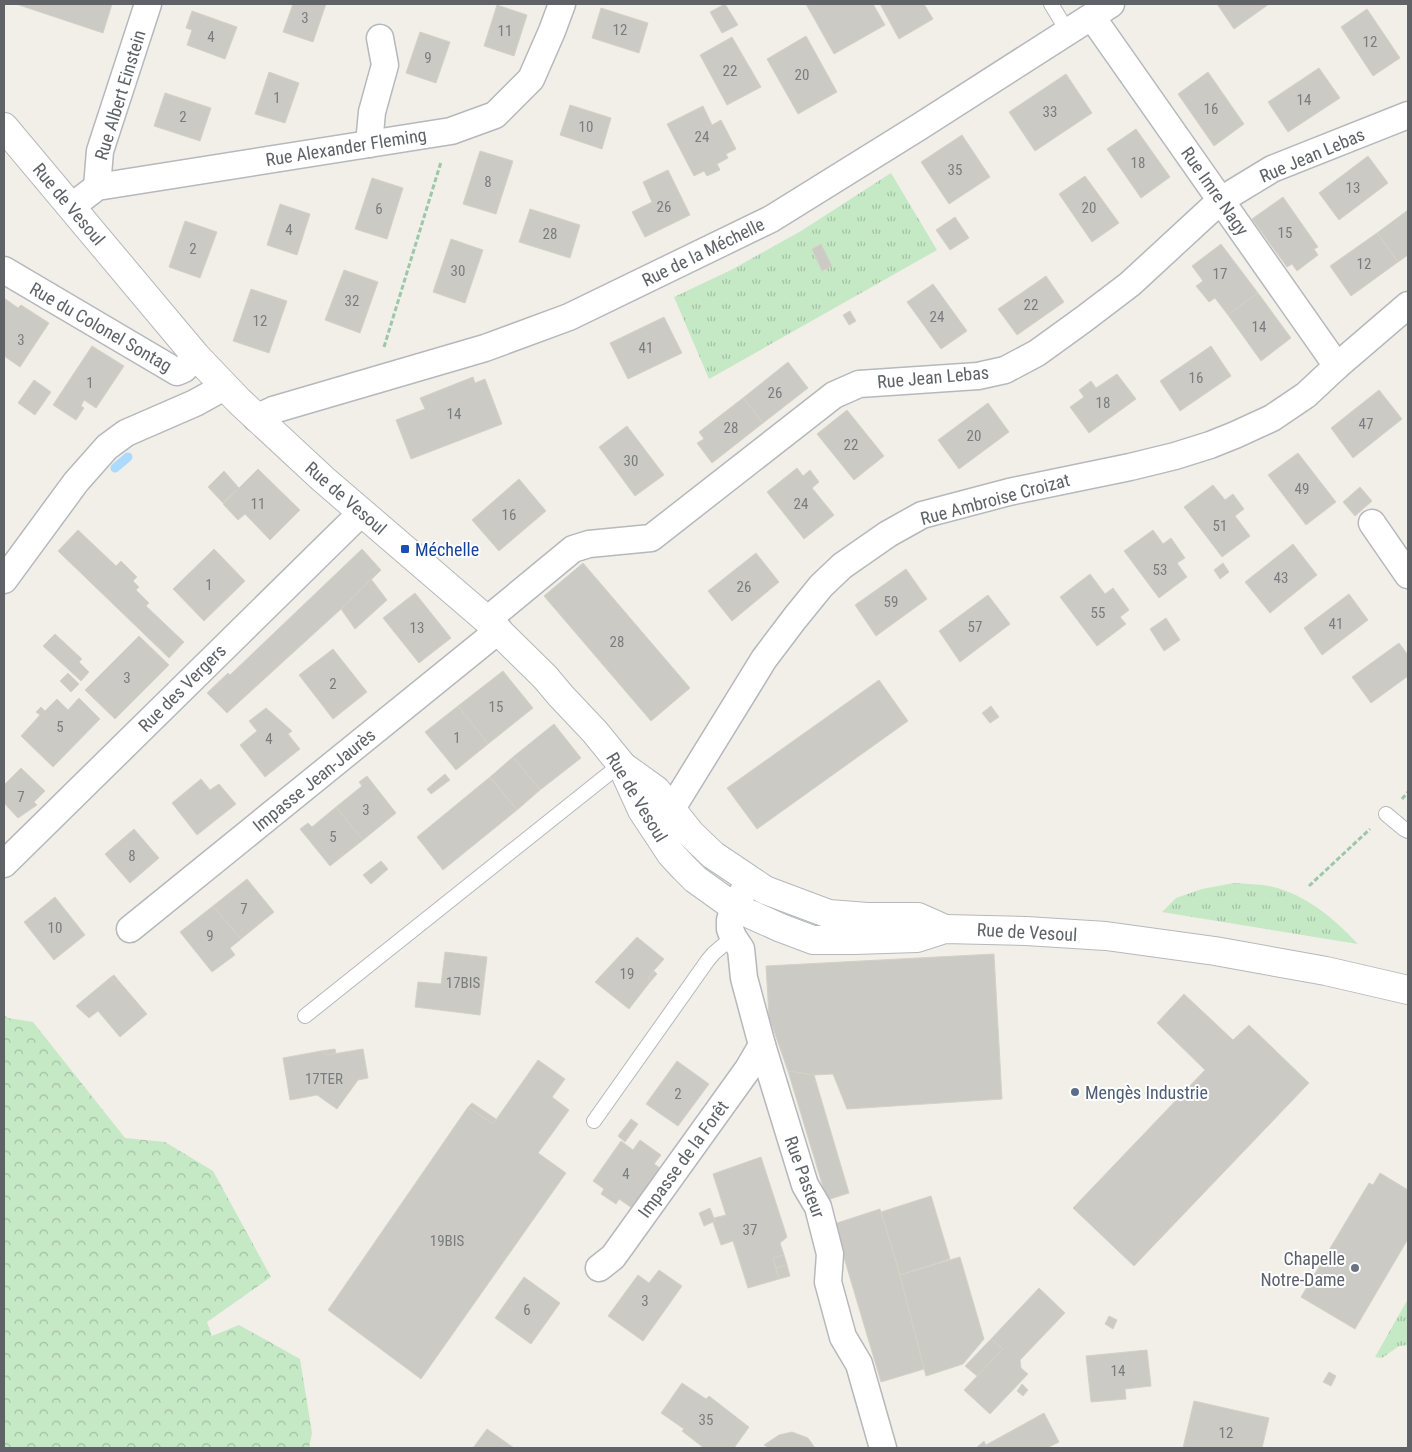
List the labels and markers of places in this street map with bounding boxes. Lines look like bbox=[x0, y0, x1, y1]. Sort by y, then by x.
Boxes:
place label: Méchelle bbox=[415, 539, 479, 560]
marker: Méchelle bbox=[399, 543, 411, 555]
place label: Mengès Industrie bbox=[1085, 1082, 1208, 1103]
marker: Mengès Industrie bbox=[1069, 1086, 1081, 1098]
place label: Chapelle Notre-Dame bbox=[1260, 1248, 1345, 1290]
marker: Chapelle Notre-Dame bbox=[1349, 1262, 1361, 1274]

